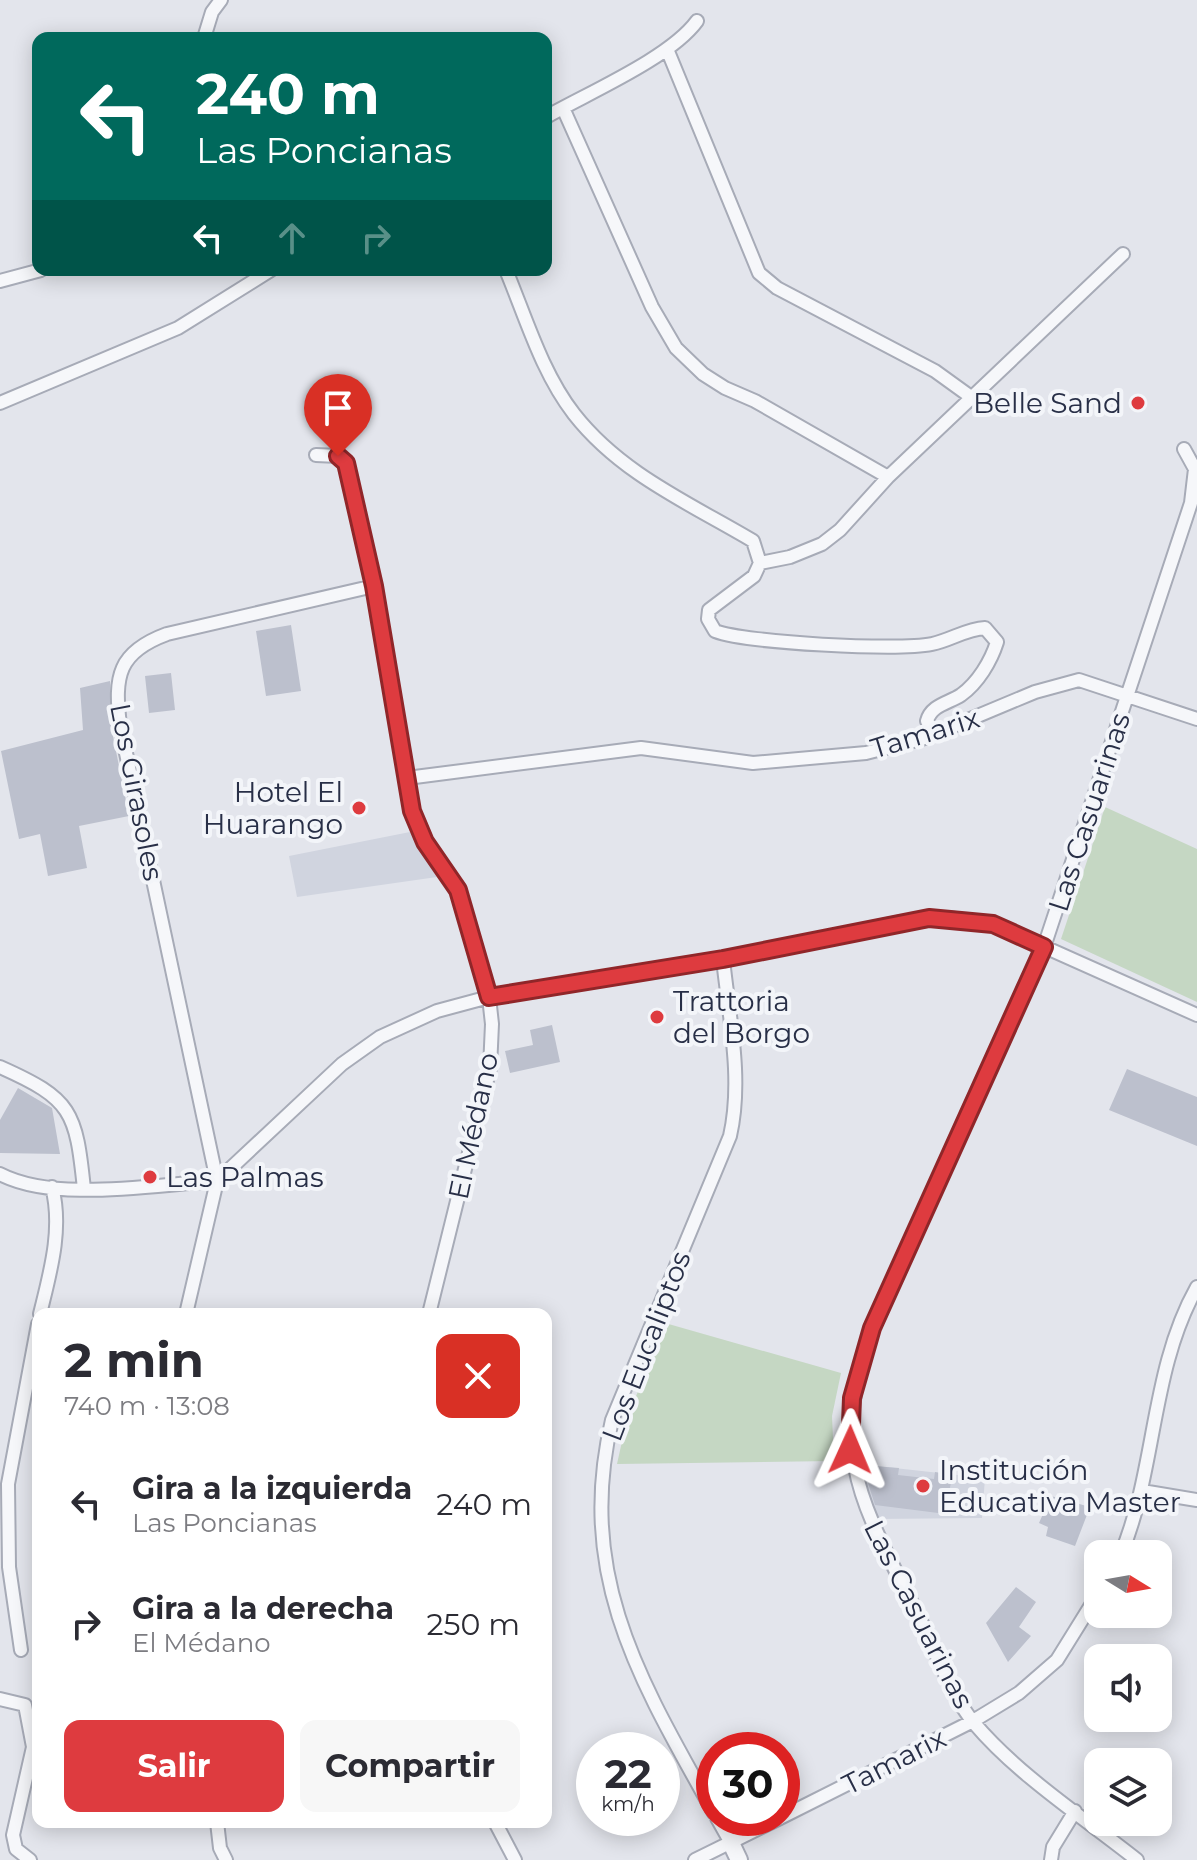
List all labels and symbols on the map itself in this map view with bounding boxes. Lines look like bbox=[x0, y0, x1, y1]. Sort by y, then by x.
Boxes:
pin bbox=[304, 374, 372, 456]
place label: Belle Sand bbox=[973, 386, 1122, 420]
marker: Belle Sand bbox=[1129, 394, 1147, 412]
street label: Los Girasoles bbox=[103, 700, 171, 884]
street label: Tamarix bbox=[867, 700, 983, 766]
street label: Las Casuarinas bbox=[1041, 708, 1137, 916]
place label: Hotel El Huarango bbox=[203, 775, 343, 841]
marker: Hotel El Huarango bbox=[350, 799, 368, 817]
place label: Trattoria del Borgo bbox=[673, 984, 810, 1050]
marker: Trattoria del Borgo bbox=[648, 1008, 666, 1026]
street label: El Médano bbox=[441, 1049, 505, 1203]
place label: Las Palmas bbox=[166, 1160, 324, 1194]
marker: Las Palmas bbox=[141, 1168, 159, 1186]
street label: Los Eucaliptos bbox=[594, 1246, 698, 1446]
position arrow bbox=[808, 1408, 892, 1492]
place label: Institución Educativa Master bbox=[939, 1453, 1181, 1519]
marker: Institución Educativa Master bbox=[914, 1477, 932, 1495]
street label: Las Casuarinas bbox=[857, 1514, 981, 1714]
north arrow bbox=[1084, 1540, 1172, 1628]
street label: Tamarix bbox=[837, 1721, 951, 1801]
speed limit sign: 30 bbox=[696, 1732, 800, 1836]

